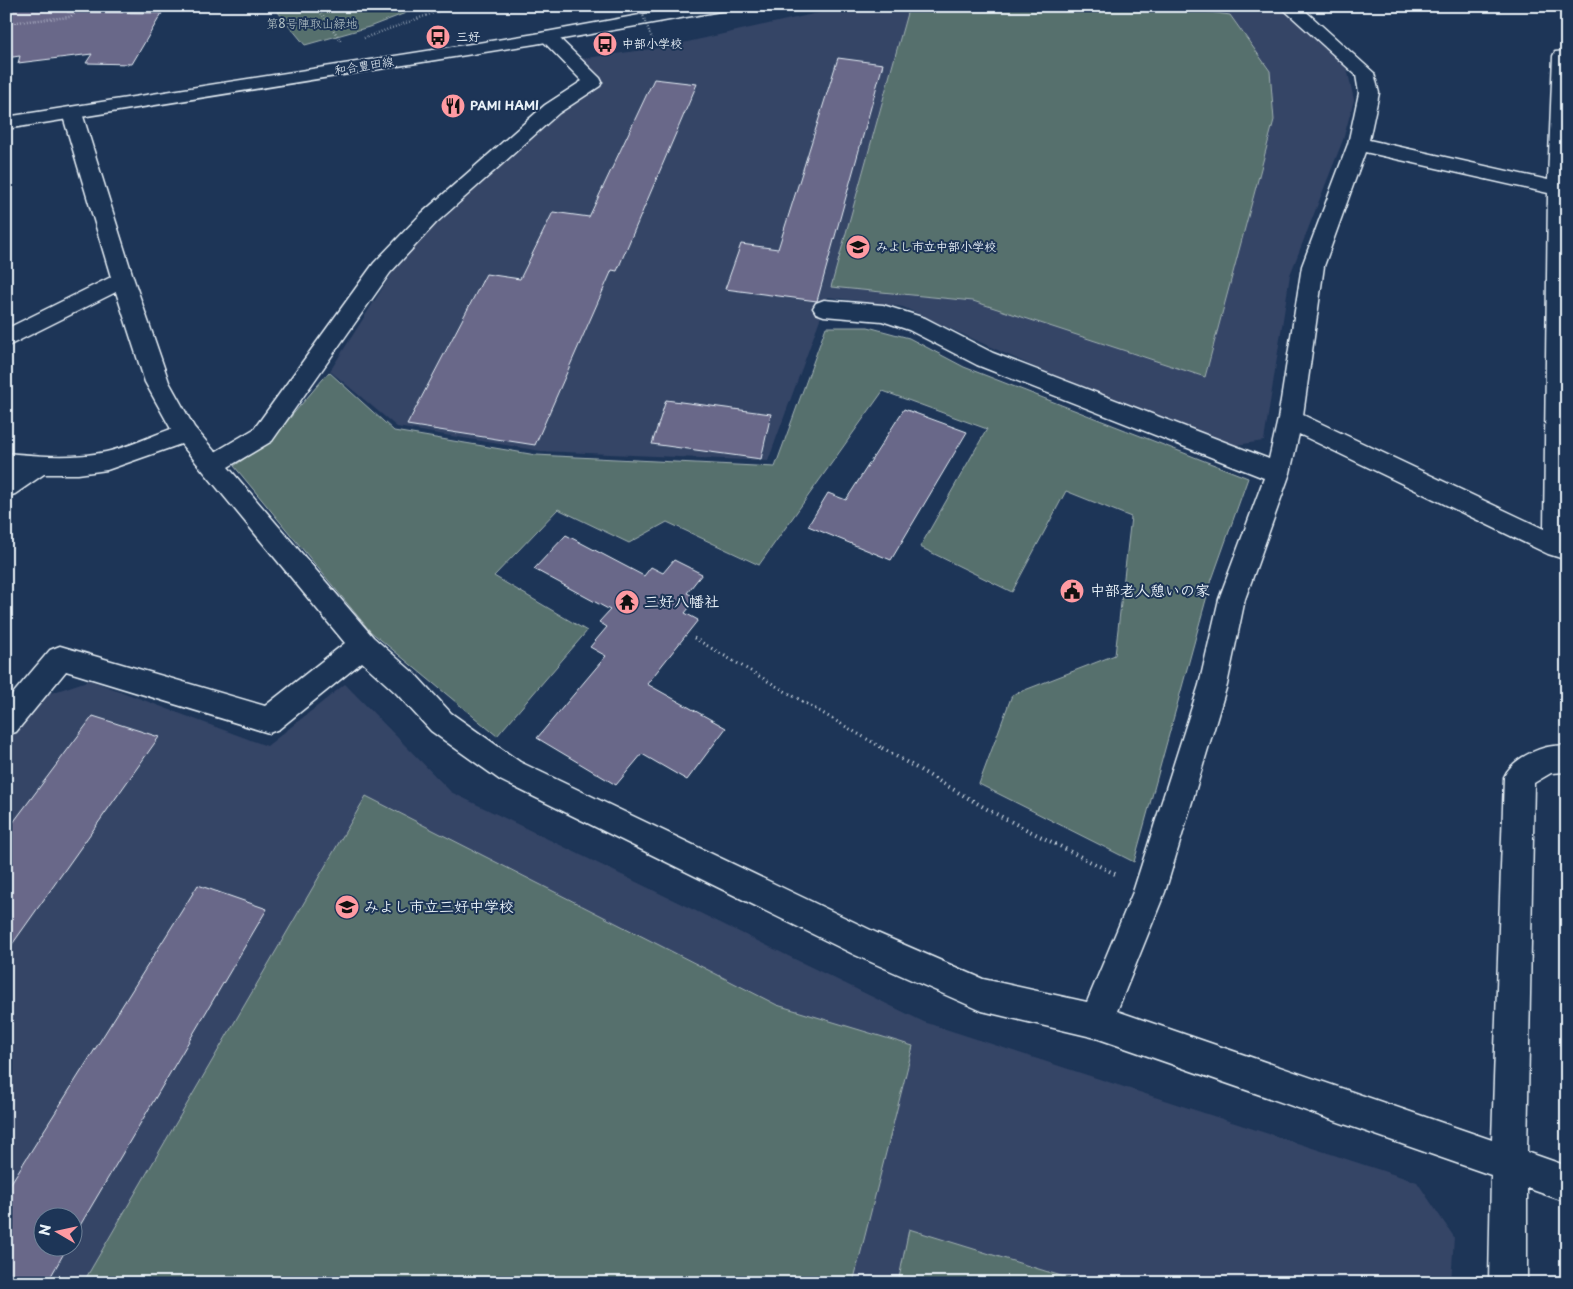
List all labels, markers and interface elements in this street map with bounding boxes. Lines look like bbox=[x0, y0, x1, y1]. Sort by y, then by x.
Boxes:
park label: 第8号陣取山緑地 bbox=[266, 14, 358, 32]
bus stop icon: 三好 bbox=[425, 24, 451, 50]
place label: 三好 bbox=[456, 27, 481, 45]
bus stop icon: 中部小学校 bbox=[592, 31, 618, 57]
place label: 中部小学校 bbox=[622, 34, 682, 52]
street label: 和合豊田線 bbox=[333, 51, 395, 79]
restaurant icon: PAMI HAMI bbox=[440, 93, 466, 119]
place label: PAMI HAMI bbox=[470, 96, 539, 114]
school or university icon: みよし市立中部小学校 bbox=[845, 234, 871, 260]
place label: みよし市立中部小学校 bbox=[876, 237, 996, 255]
public building icon: 中部老人憩いの家 bbox=[1059, 578, 1085, 604]
place label: 中部老人憩いの家 bbox=[1090, 578, 1210, 601]
temple icon: 三好八幡社 bbox=[614, 589, 640, 615]
place label: 三好八幡社 bbox=[644, 589, 719, 612]
school or university icon: みよし市立三好中学校 bbox=[334, 894, 360, 920]
place label: みよし市立三好中学校 bbox=[364, 894, 514, 917]
north arrow bbox=[32, 1206, 82, 1256]
text: N bbox=[33, 1223, 56, 1237]

